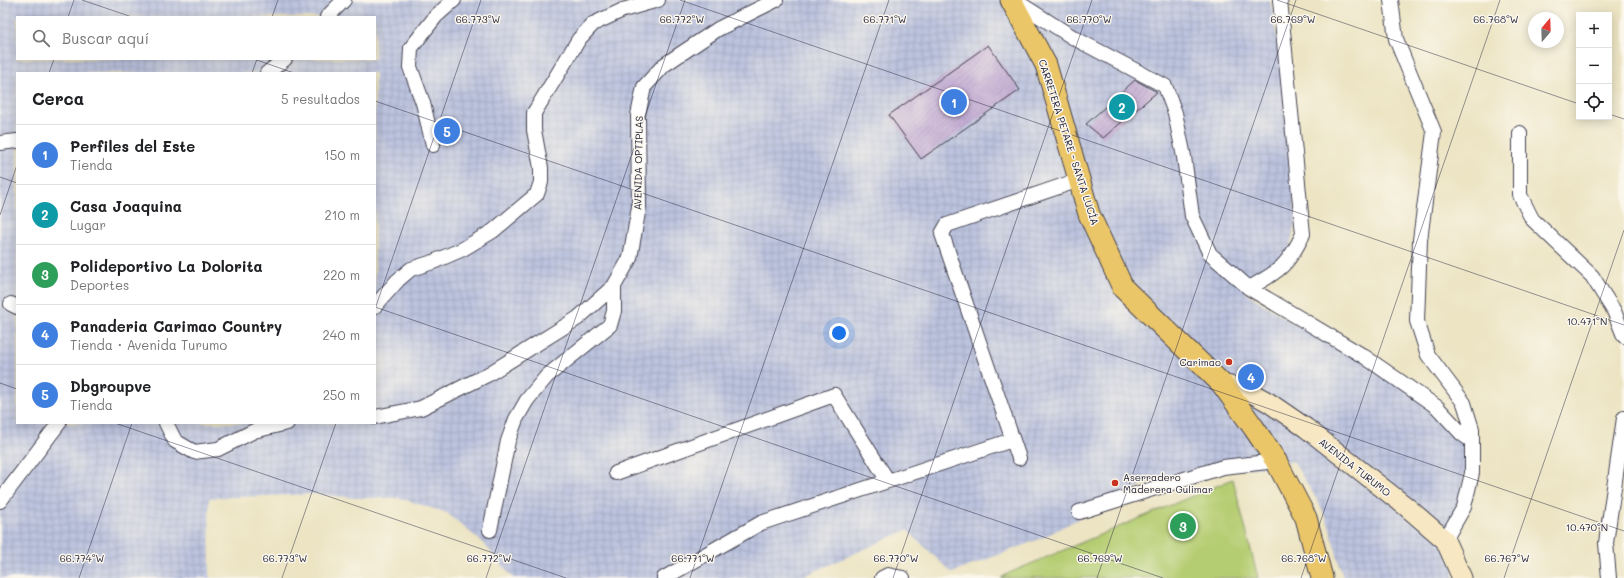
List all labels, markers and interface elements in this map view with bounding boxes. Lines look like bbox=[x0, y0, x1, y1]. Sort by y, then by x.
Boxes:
text: 66.773°W bbox=[456, 12, 501, 26]
text: 66.772°W bbox=[660, 12, 704, 26]
text: 66.771°W bbox=[863, 12, 907, 26]
text: 66.770°W bbox=[1067, 12, 1112, 26]
text: 66.769°W bbox=[1270, 12, 1316, 26]
text: 66.768°W bbox=[1473, 12, 1519, 26]
north arrow bbox=[1528, 12, 1564, 48]
map controls bbox=[1576, 12, 1612, 120]
button: + bbox=[1576, 12, 1612, 48]
search box bbox=[16, 16, 376, 60]
icon: search bbox=[30, 27, 52, 49]
text: Buscar aquí bbox=[62, 28, 149, 48]
button: − bbox=[1576, 48, 1612, 84]
street label: CARRETERA PETARE - SANTA LUCÍA bbox=[1036, 57, 1102, 227]
button: locate bbox=[1576, 84, 1612, 120]
text: Cerca bbox=[32, 87, 84, 109]
pin: 1 bbox=[941, 87, 967, 117]
text: 5 resultados bbox=[281, 90, 360, 107]
pin: 2 bbox=[1109, 92, 1135, 122]
street label: AVENIDA OPTIPLAS bbox=[630, 115, 646, 210]
pin: 5 bbox=[434, 116, 460, 146]
text: Perfiles del Este bbox=[70, 136, 195, 156]
text: 1 bbox=[42, 146, 48, 163]
text: 150 m bbox=[324, 146, 360, 163]
text: Tienda bbox=[70, 156, 113, 173]
text: Casa Joaquina bbox=[70, 196, 182, 216]
text: 2 bbox=[41, 206, 49, 223]
text: 210 m bbox=[324, 206, 360, 223]
text: Lugar bbox=[70, 216, 106, 233]
text: Polideportivo La Dolorita bbox=[70, 256, 263, 276]
text: 3 bbox=[41, 266, 49, 283]
text: 220 m bbox=[323, 266, 360, 283]
text: Deportes bbox=[70, 276, 129, 293]
text: 10.471°N bbox=[1567, 314, 1607, 328]
text: Panaderia Carimao Country bbox=[70, 316, 282, 336]
your location bbox=[829, 323, 849, 343]
text: 4 bbox=[41, 326, 49, 343]
text: 240 m bbox=[323, 326, 360, 343]
text: Tienda · Avenida Turumo bbox=[70, 336, 227, 353]
place label: Carimao bbox=[1179, 355, 1221, 369]
marker: Carimao bbox=[1224, 357, 1234, 367]
pin: 4 bbox=[1238, 362, 1264, 392]
text: Dbgroupve bbox=[70, 376, 151, 396]
text: 5 bbox=[41, 386, 49, 403]
text: 250 m bbox=[323, 386, 360, 403]
text: Tienda bbox=[70, 396, 113, 413]
street label: AVENIDA TURUMO bbox=[1316, 435, 1394, 500]
place label: Aserradero Maderera Gulimar bbox=[1123, 470, 1213, 496]
marker: Aserradero Maderera Gulimar bbox=[1110, 478, 1120, 488]
pin: 3 bbox=[1170, 511, 1196, 541]
text: 10.470°N bbox=[1566, 520, 1608, 534]
text: 66.774°W bbox=[60, 551, 105, 565]
text: 66.773°W bbox=[263, 551, 308, 565]
text: 66.772°W bbox=[467, 551, 511, 565]
text: 66.771°W bbox=[671, 551, 715, 565]
text: 66.770°W bbox=[874, 551, 919, 565]
text: 66.769°W bbox=[1077, 551, 1123, 565]
text: 66.768°W bbox=[1281, 551, 1327, 565]
text: 66.767°W bbox=[1485, 551, 1530, 565]

